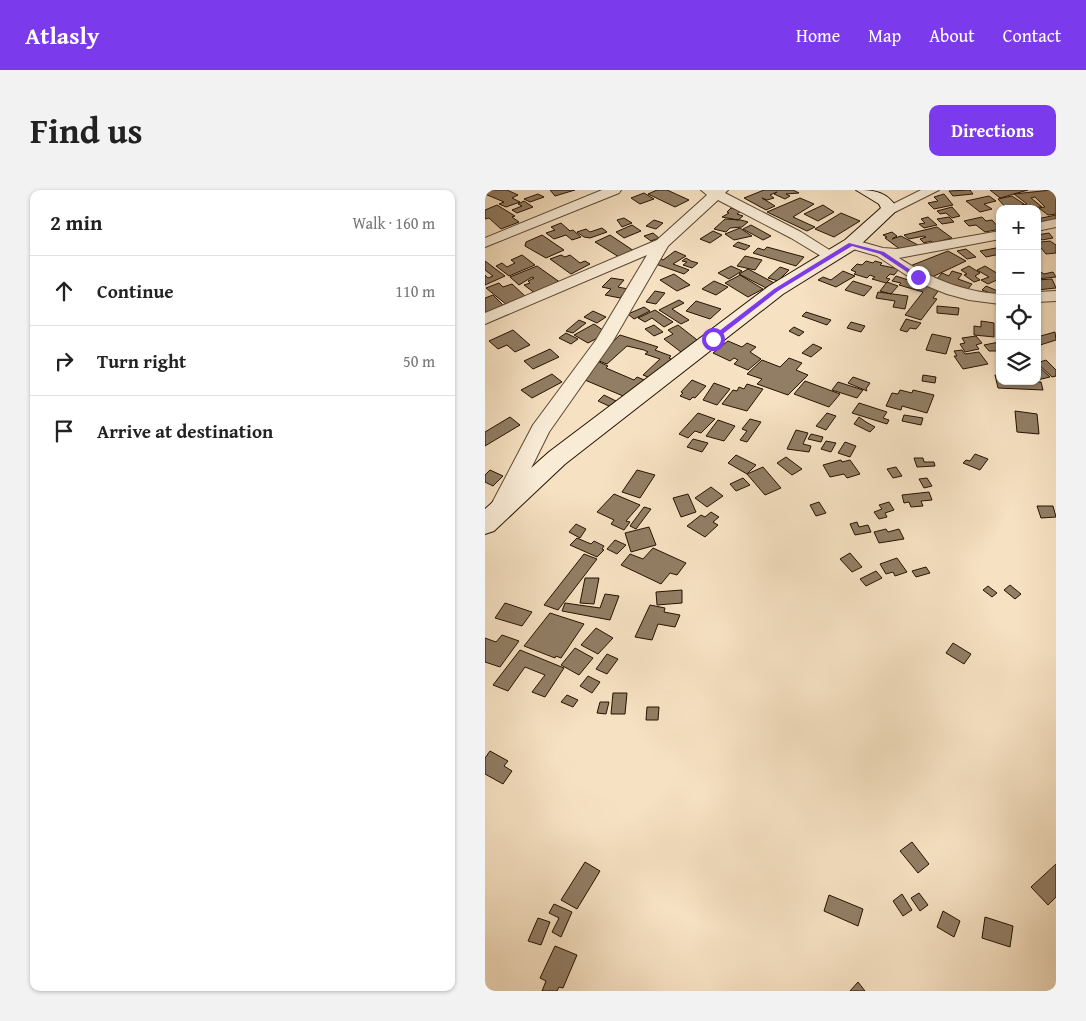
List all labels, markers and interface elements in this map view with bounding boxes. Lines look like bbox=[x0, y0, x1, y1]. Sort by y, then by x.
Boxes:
text: Atlasly bbox=[25, 18, 99, 53]
text: Home bbox=[796, 22, 840, 49]
text: Map bbox=[868, 22, 901, 49]
text: About bbox=[929, 22, 975, 49]
text: Contact bbox=[1003, 22, 1061, 49]
text: Find us bbox=[30, 105, 143, 156]
button: Directions bbox=[929, 105, 1056, 156]
map controls bbox=[996, 205, 1041, 385]
button: + bbox=[996, 205, 1041, 250]
text: 2 min bbox=[50, 207, 102, 238]
text: Walk · 160 m bbox=[352, 211, 435, 235]
button: − bbox=[996, 250, 1041, 295]
route end bbox=[907, 266, 930, 289]
icon: ahead bbox=[50, 277, 78, 305]
text: Continue bbox=[97, 277, 174, 305]
text: 110 m bbox=[395, 279, 435, 303]
button: locate bbox=[996, 295, 1041, 340]
route start bbox=[702, 328, 725, 351]
button: layers bbox=[996, 340, 1041, 385]
icon: right bbox=[50, 347, 78, 375]
text: Turn right bbox=[97, 347, 186, 375]
text: 50 m bbox=[403, 349, 435, 373]
icon: arrive bbox=[50, 417, 78, 445]
text: Arrive at destination bbox=[97, 417, 273, 445]

